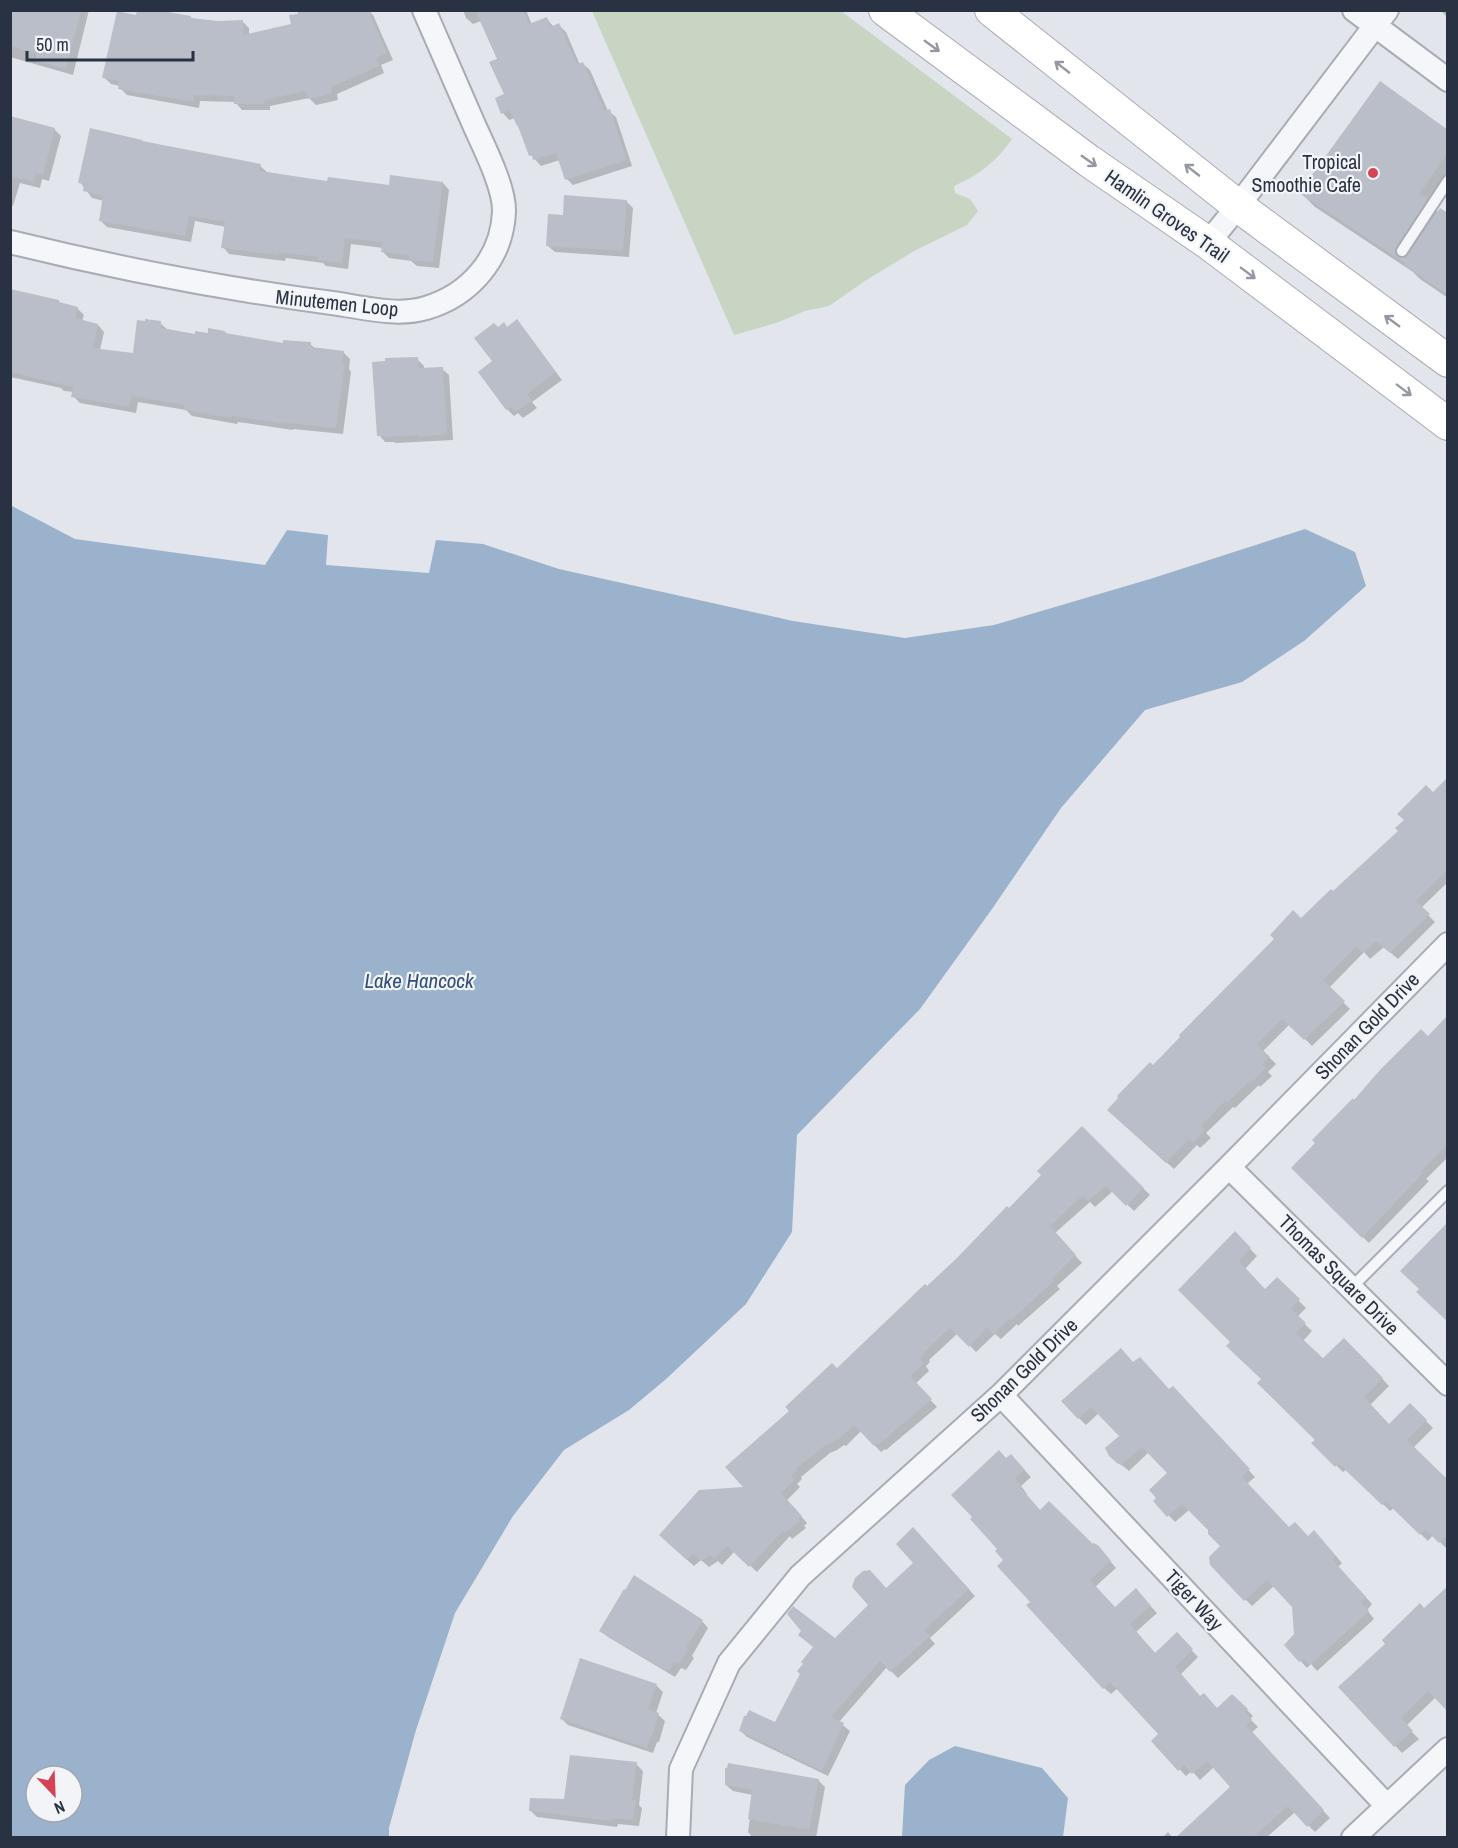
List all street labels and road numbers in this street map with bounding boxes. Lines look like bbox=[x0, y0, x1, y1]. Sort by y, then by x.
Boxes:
street label: Hamlin Groves Trail bbox=[1100, 163, 1235, 268]
street label: Minutemen Loop bbox=[274, 283, 400, 322]
street label: Shonan Gold Drive bbox=[1308, 966, 1425, 1085]
street label: Thomas Square Drive bbox=[1273, 1208, 1406, 1341]
street label: Shonan Gold Drive bbox=[964, 1311, 1083, 1428]
street label: Tiger Way bbox=[1159, 1563, 1230, 1637]

